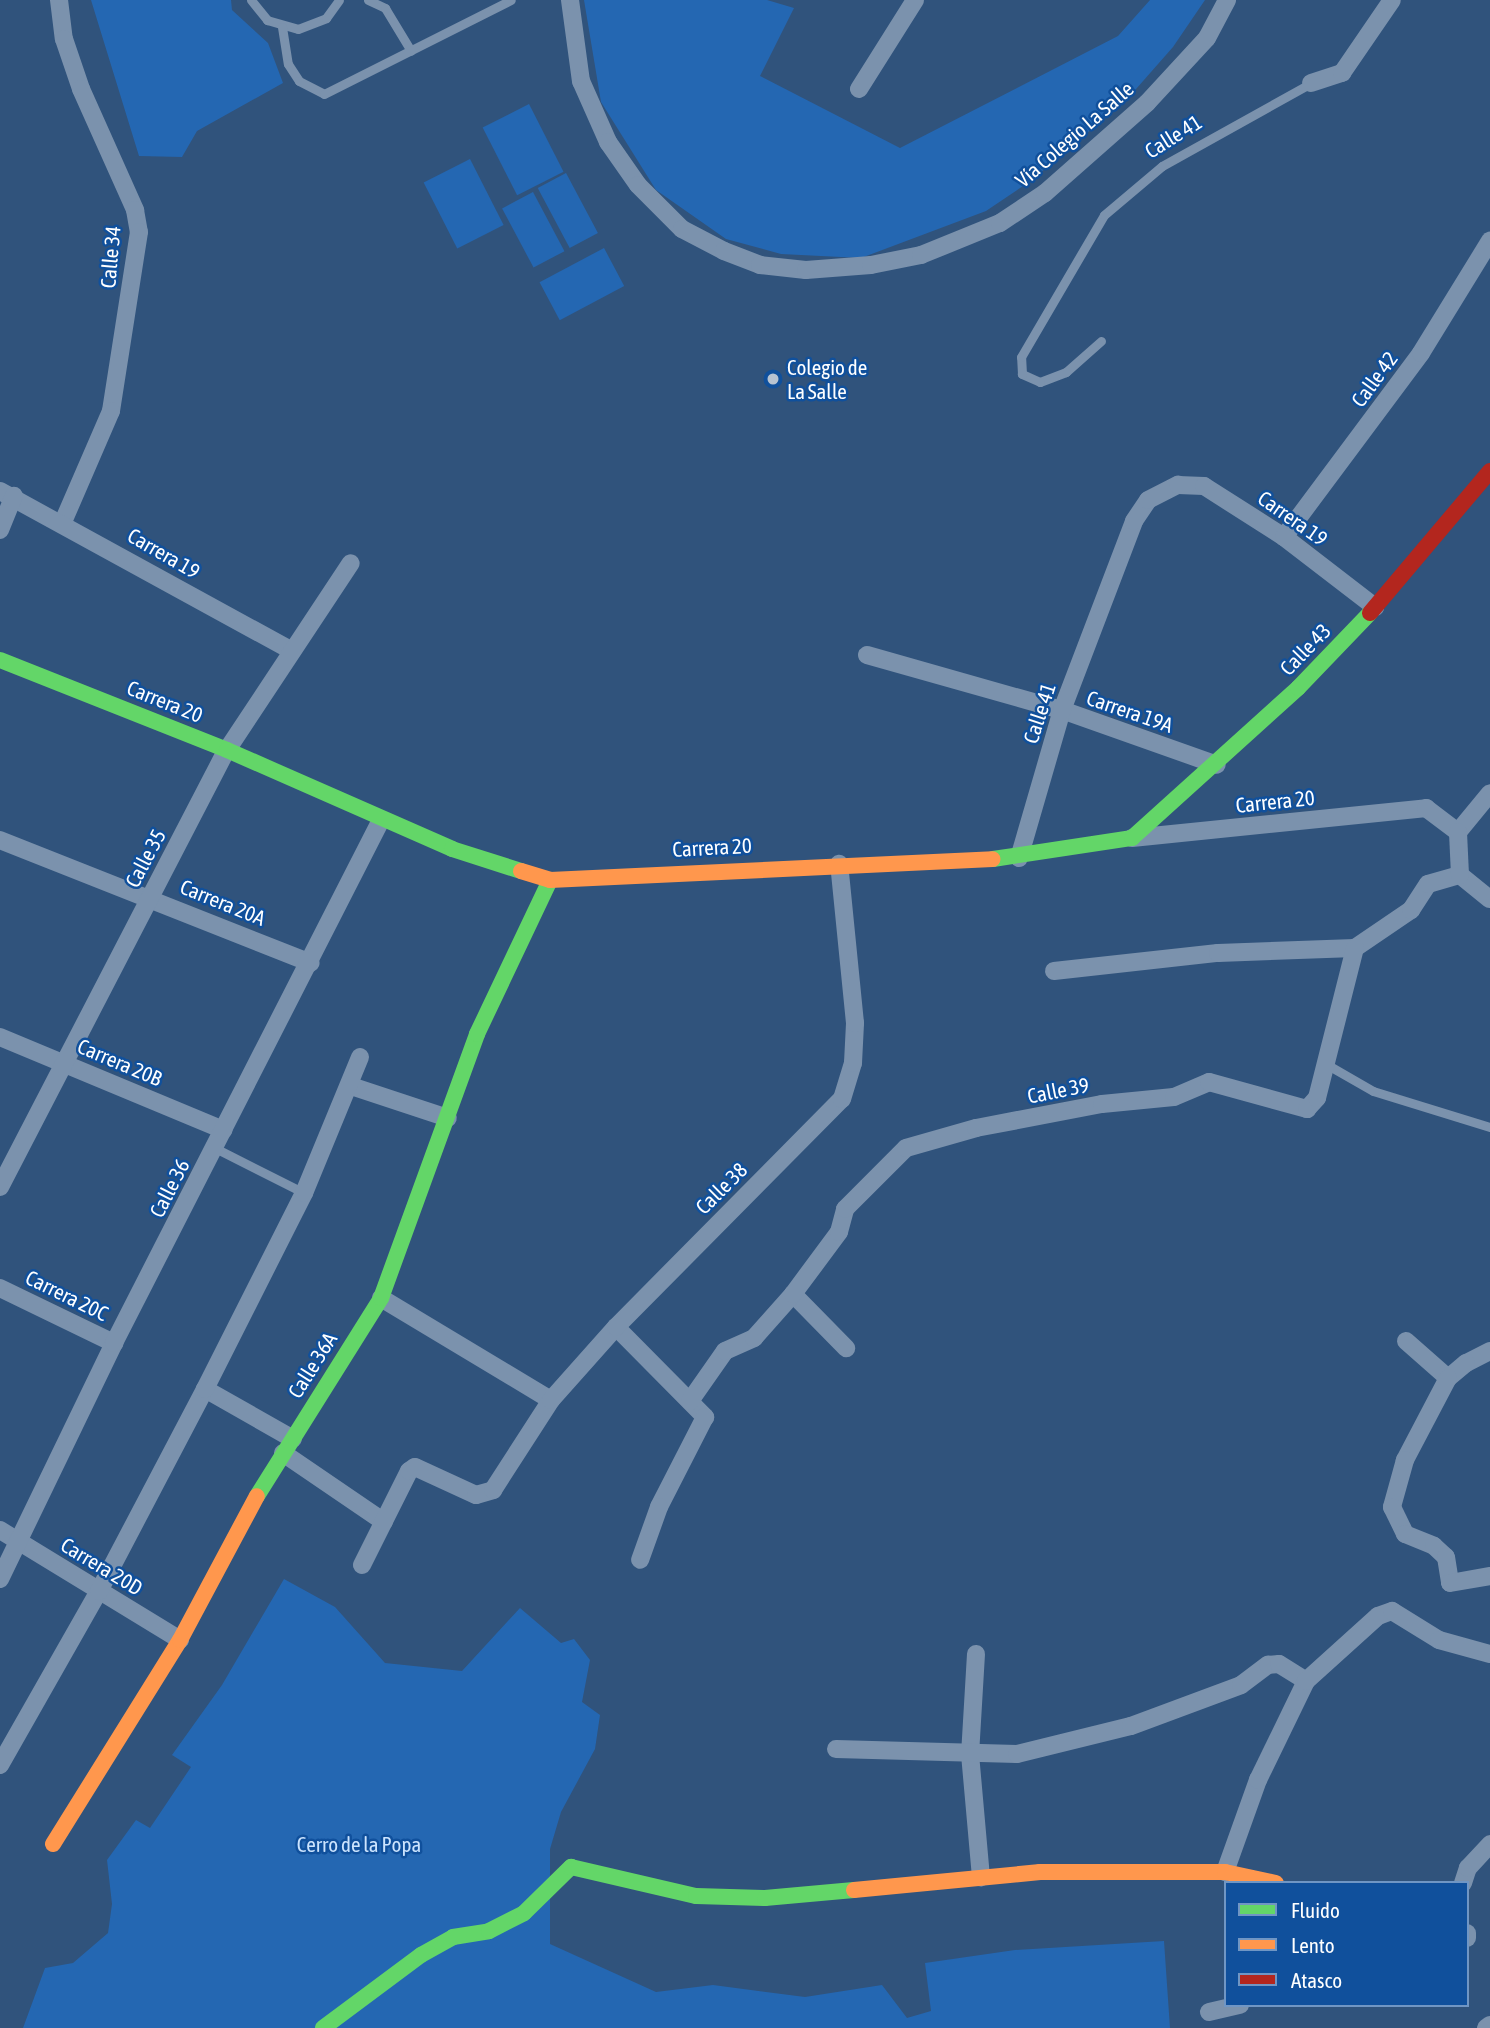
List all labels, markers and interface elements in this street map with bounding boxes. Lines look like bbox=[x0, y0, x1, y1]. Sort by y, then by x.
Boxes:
street label: Vía Colegio La Salle bbox=[1010, 76, 1138, 192]
street label: Calle 41 bbox=[1140, 109, 1206, 163]
street label: Calle 34 bbox=[95, 225, 125, 289]
street label: Calle 42 bbox=[1346, 346, 1402, 412]
place label: Colegio de La Salle bbox=[787, 354, 867, 404]
marker: Colegio de La Salle bbox=[765, 371, 781, 387]
street label: Carrera 19 bbox=[1253, 485, 1333, 551]
street label: Carrera 19 bbox=[123, 522, 205, 584]
street label: Calle 43 bbox=[1274, 618, 1336, 680]
street label: Carrera 20 bbox=[124, 674, 206, 728]
street label: Calle 41 bbox=[1017, 679, 1061, 747]
street label: Carrera 19A bbox=[1084, 685, 1176, 737]
street label: Carrera 20 bbox=[1234, 784, 1316, 818]
street label: Calle 35 bbox=[119, 825, 171, 891]
street label: Carrera 20 bbox=[672, 832, 752, 862]
street label: Carrera 20A bbox=[177, 874, 269, 930]
street label: Carrera 20B bbox=[74, 1033, 166, 1091]
street label: Calle 39 bbox=[1025, 1072, 1091, 1108]
street label: Calle 36 bbox=[144, 1155, 194, 1221]
street label: Calle 38 bbox=[690, 1157, 752, 1219]
street label: Carrera 20C bbox=[22, 1264, 112, 1326]
street label: Calle 36A bbox=[282, 1328, 342, 1402]
street label: Carrera 20D bbox=[56, 1532, 148, 1600]
park label: Cerro de la Popa bbox=[297, 1831, 421, 1857]
legend bbox=[1224, 1881, 1469, 2007]
text: Fluido bbox=[1291, 1898, 1340, 1922]
text: Lento bbox=[1291, 1933, 1335, 1957]
text: Atasco bbox=[1291, 1968, 1342, 1992]

